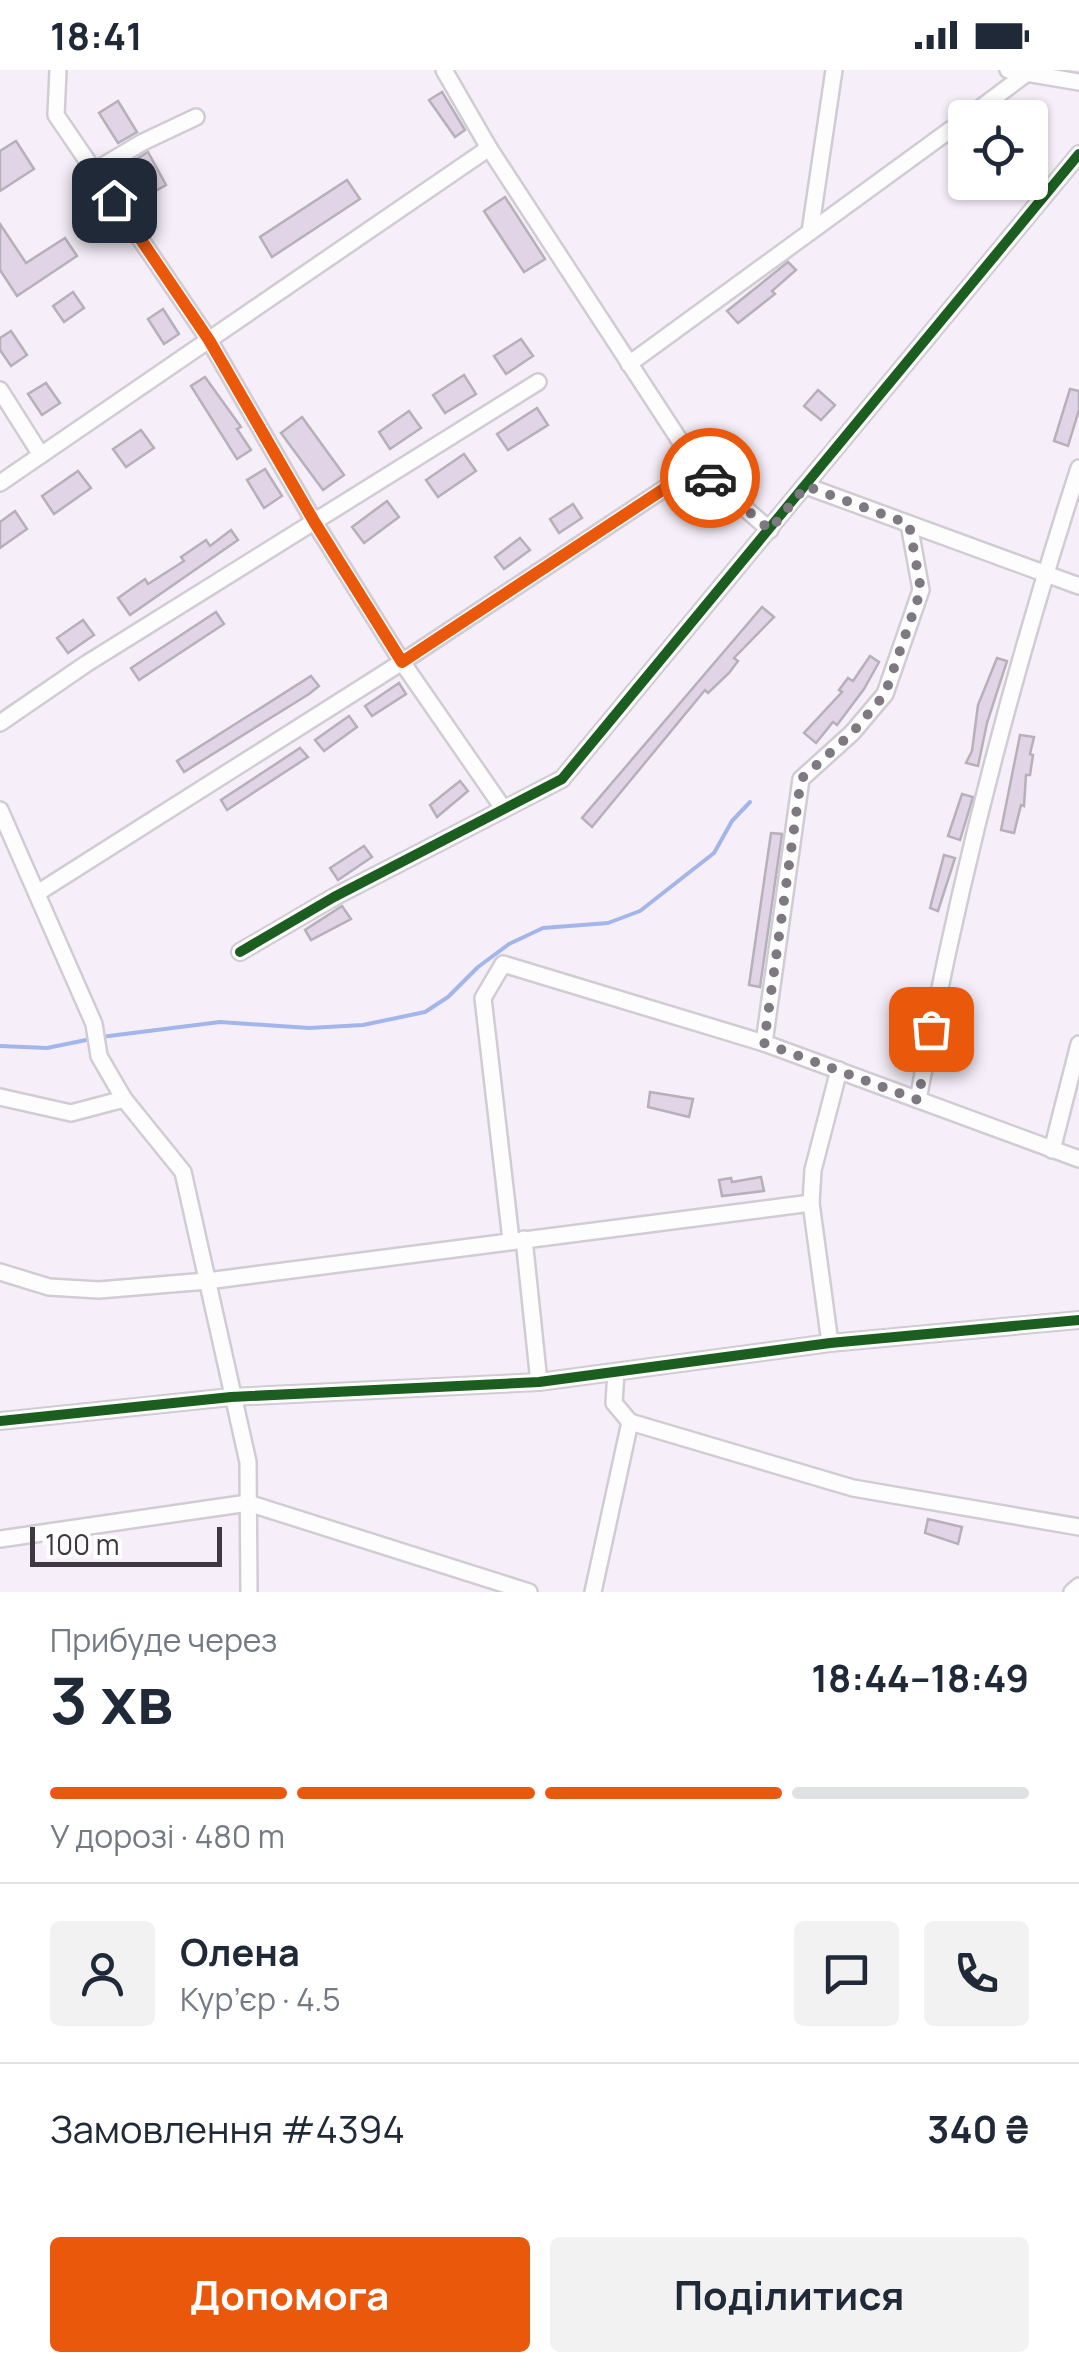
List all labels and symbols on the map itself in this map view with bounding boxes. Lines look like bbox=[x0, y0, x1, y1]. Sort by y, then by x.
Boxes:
pin bbox=[72, 158, 157, 243]
courier bbox=[660, 428, 760, 528]
pin bbox=[889, 987, 974, 1072]
scale bar bbox=[30, 1522, 222, 1566]

